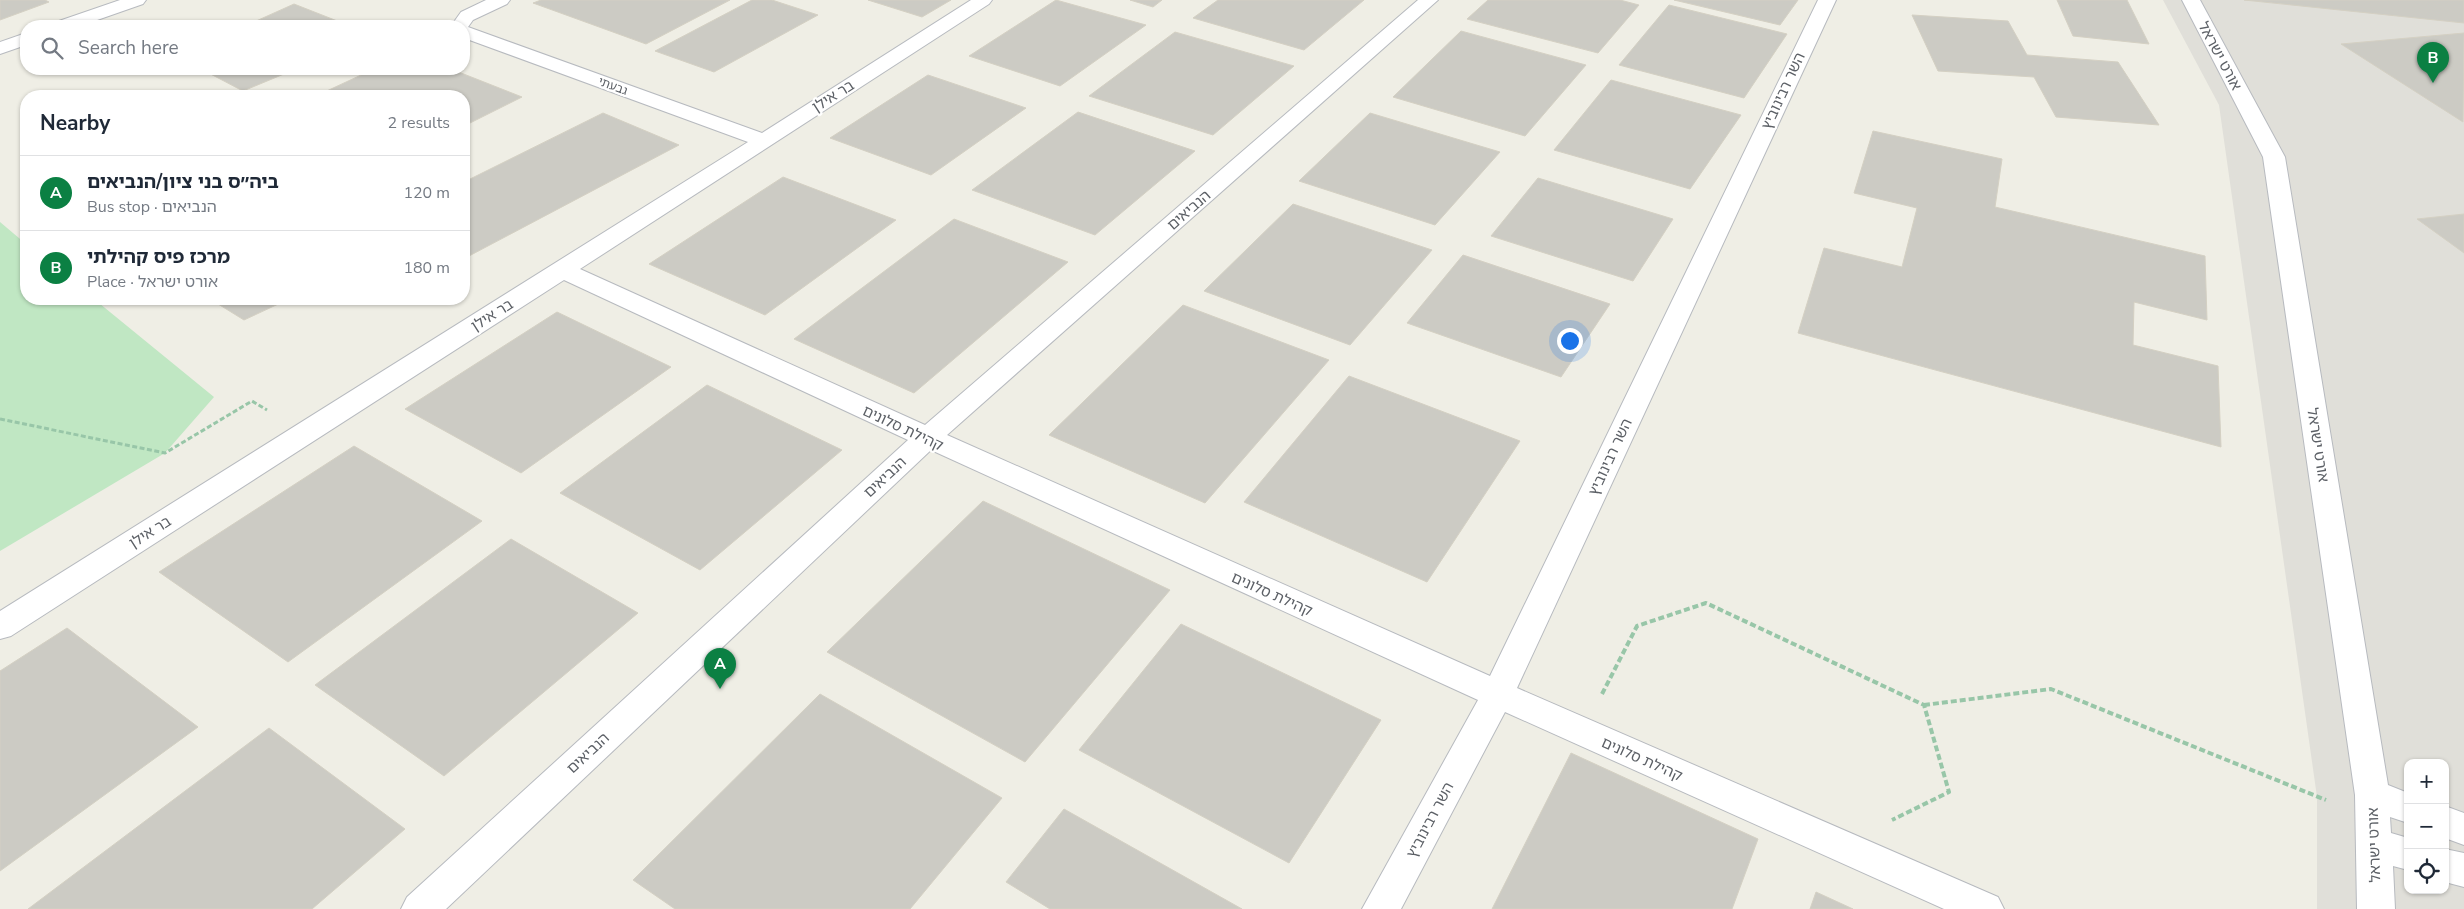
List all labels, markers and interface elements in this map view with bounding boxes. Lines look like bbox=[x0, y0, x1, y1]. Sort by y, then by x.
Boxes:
street label: אורט ישראל bbox=[2194, 18, 2246, 94]
search box bbox=[20, 20, 470, 75]
icon: search bbox=[38, 34, 66, 62]
text: Search here bbox=[78, 35, 179, 61]
pin: B bbox=[2417, 42, 2449, 83]
street label: השר רבינוביץ bbox=[1756, 49, 1810, 133]
street label: גבעתי bbox=[596, 73, 630, 99]
street label: בר אילן bbox=[808, 75, 858, 117]
text: Nearby bbox=[40, 109, 110, 137]
text: 2 results bbox=[388, 112, 450, 134]
text: ביה״ס בני ציון/הנביאים bbox=[87, 169, 279, 195]
text: A bbox=[50, 182, 62, 204]
text: 120 m bbox=[403, 182, 450, 204]
street label: הנביאים bbox=[1163, 186, 1215, 234]
text: Bus stop · הנביאים bbox=[87, 196, 217, 218]
text: מרכז פיס קהילתי bbox=[87, 244, 230, 270]
text: B bbox=[50, 257, 62, 279]
text: 180 m bbox=[403, 257, 450, 279]
text: Place · אורט ישראל bbox=[87, 271, 218, 293]
street label: בר אילן bbox=[467, 294, 517, 336]
your location bbox=[1557, 328, 1583, 354]
street label: קהילת סלונים bbox=[859, 401, 947, 455]
street label: אורט ישראל bbox=[2302, 406, 2334, 484]
street label: השר רבינוביץ bbox=[1583, 415, 1637, 499]
street label: הנביאים bbox=[859, 452, 911, 502]
street label: בר אילן bbox=[125, 511, 175, 553]
street label: קהילת סלונים bbox=[1228, 567, 1316, 621]
pin: A bbox=[704, 648, 736, 689]
street label: הנביאים bbox=[562, 728, 614, 778]
street label: קהילת סלונים bbox=[1598, 732, 1686, 786]
map controls bbox=[2404, 759, 2449, 894]
button: + bbox=[2404, 759, 2449, 804]
street label: השר רבינוביץ bbox=[1402, 779, 1458, 861]
button: − bbox=[2404, 804, 2449, 849]
street label: אורט ישראל bbox=[2363, 807, 2385, 883]
button: locate bbox=[2404, 849, 2449, 894]

